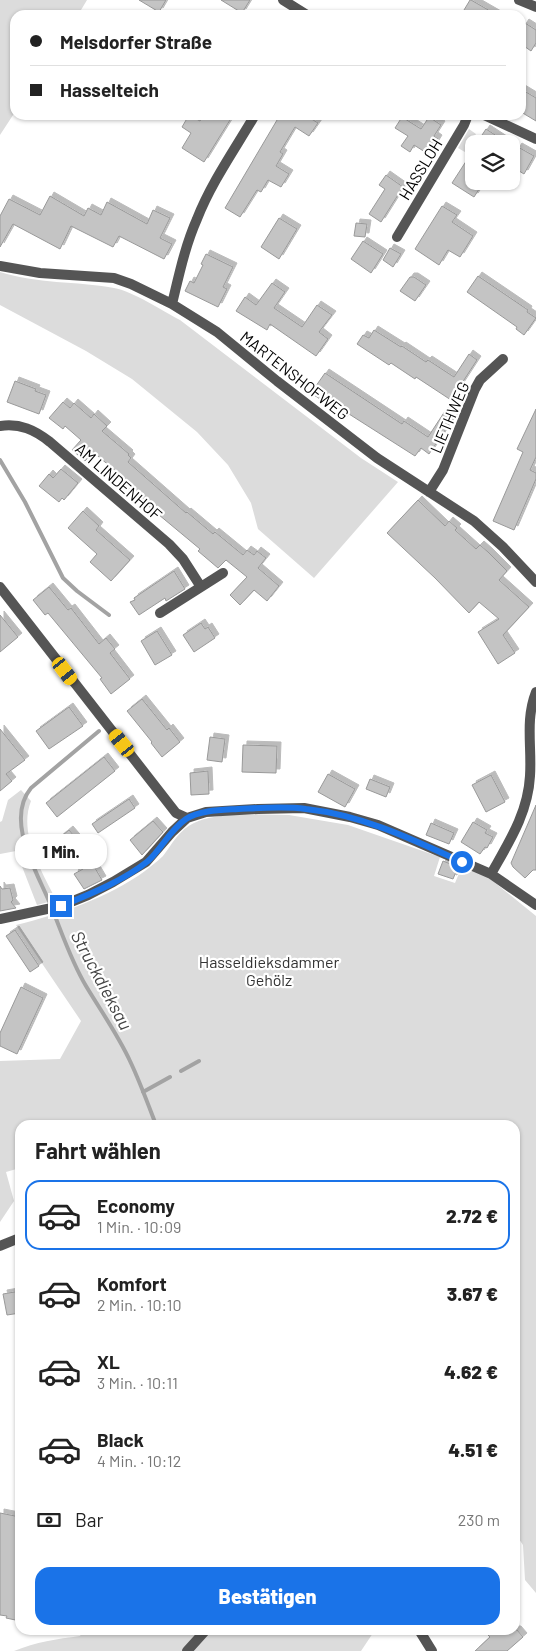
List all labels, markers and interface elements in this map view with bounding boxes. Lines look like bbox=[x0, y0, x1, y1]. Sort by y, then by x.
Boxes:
text: Melsdorfer Straße bbox=[60, 30, 212, 53]
text: Hasselteich bbox=[60, 78, 159, 101]
street label: HASSLOH bbox=[394, 135, 446, 203]
map controls bbox=[465, 135, 520, 190]
button: layers bbox=[465, 135, 520, 190]
street label: MARTENSHOFWEG bbox=[237, 327, 353, 423]
street label: LIETHWEG bbox=[425, 378, 473, 456]
street label: AM LINDENHOF bbox=[72, 438, 166, 524]
car bbox=[49, 655, 80, 687]
car bbox=[106, 727, 137, 759]
callout: 1 Min. bbox=[15, 834, 107, 868]
text: 1 Min. bbox=[42, 842, 80, 861]
route start bbox=[451, 851, 473, 873]
route end bbox=[50, 895, 72, 917]
water label: Struckdieksau bbox=[67, 927, 137, 1033]
park label: Hasseldieksdammer Gehölz bbox=[199, 952, 339, 989]
text: Fahrt wählen bbox=[35, 1137, 161, 1163]
icon: car bbox=[37, 1193, 82, 1238]
text: Economy bbox=[97, 1194, 175, 1217]
text: 2.72 € bbox=[446, 1204, 498, 1227]
text: 1 Min. · 10:09 bbox=[97, 1217, 181, 1236]
icon: car bbox=[37, 1271, 82, 1316]
text: Komfort bbox=[97, 1272, 167, 1295]
text: 3.67 € bbox=[447, 1282, 498, 1305]
text: 2 Min. · 10:10 bbox=[97, 1295, 182, 1314]
icon: car bbox=[37, 1349, 82, 1394]
text: XL bbox=[97, 1350, 120, 1373]
text: 4.62 € bbox=[444, 1360, 498, 1383]
text: 3 Min. · 10:11 bbox=[97, 1373, 178, 1392]
icon: car bbox=[37, 1427, 82, 1472]
text: Black bbox=[97, 1428, 144, 1451]
text: 4.51 € bbox=[448, 1438, 498, 1461]
text: 4 Min. · 10:12 bbox=[97, 1451, 181, 1470]
icon: cash bbox=[35, 1506, 63, 1534]
text: Bar bbox=[75, 1508, 103, 1531]
text: 230 m bbox=[458, 1510, 500, 1529]
button: Bestätigen bbox=[35, 1567, 500, 1625]

